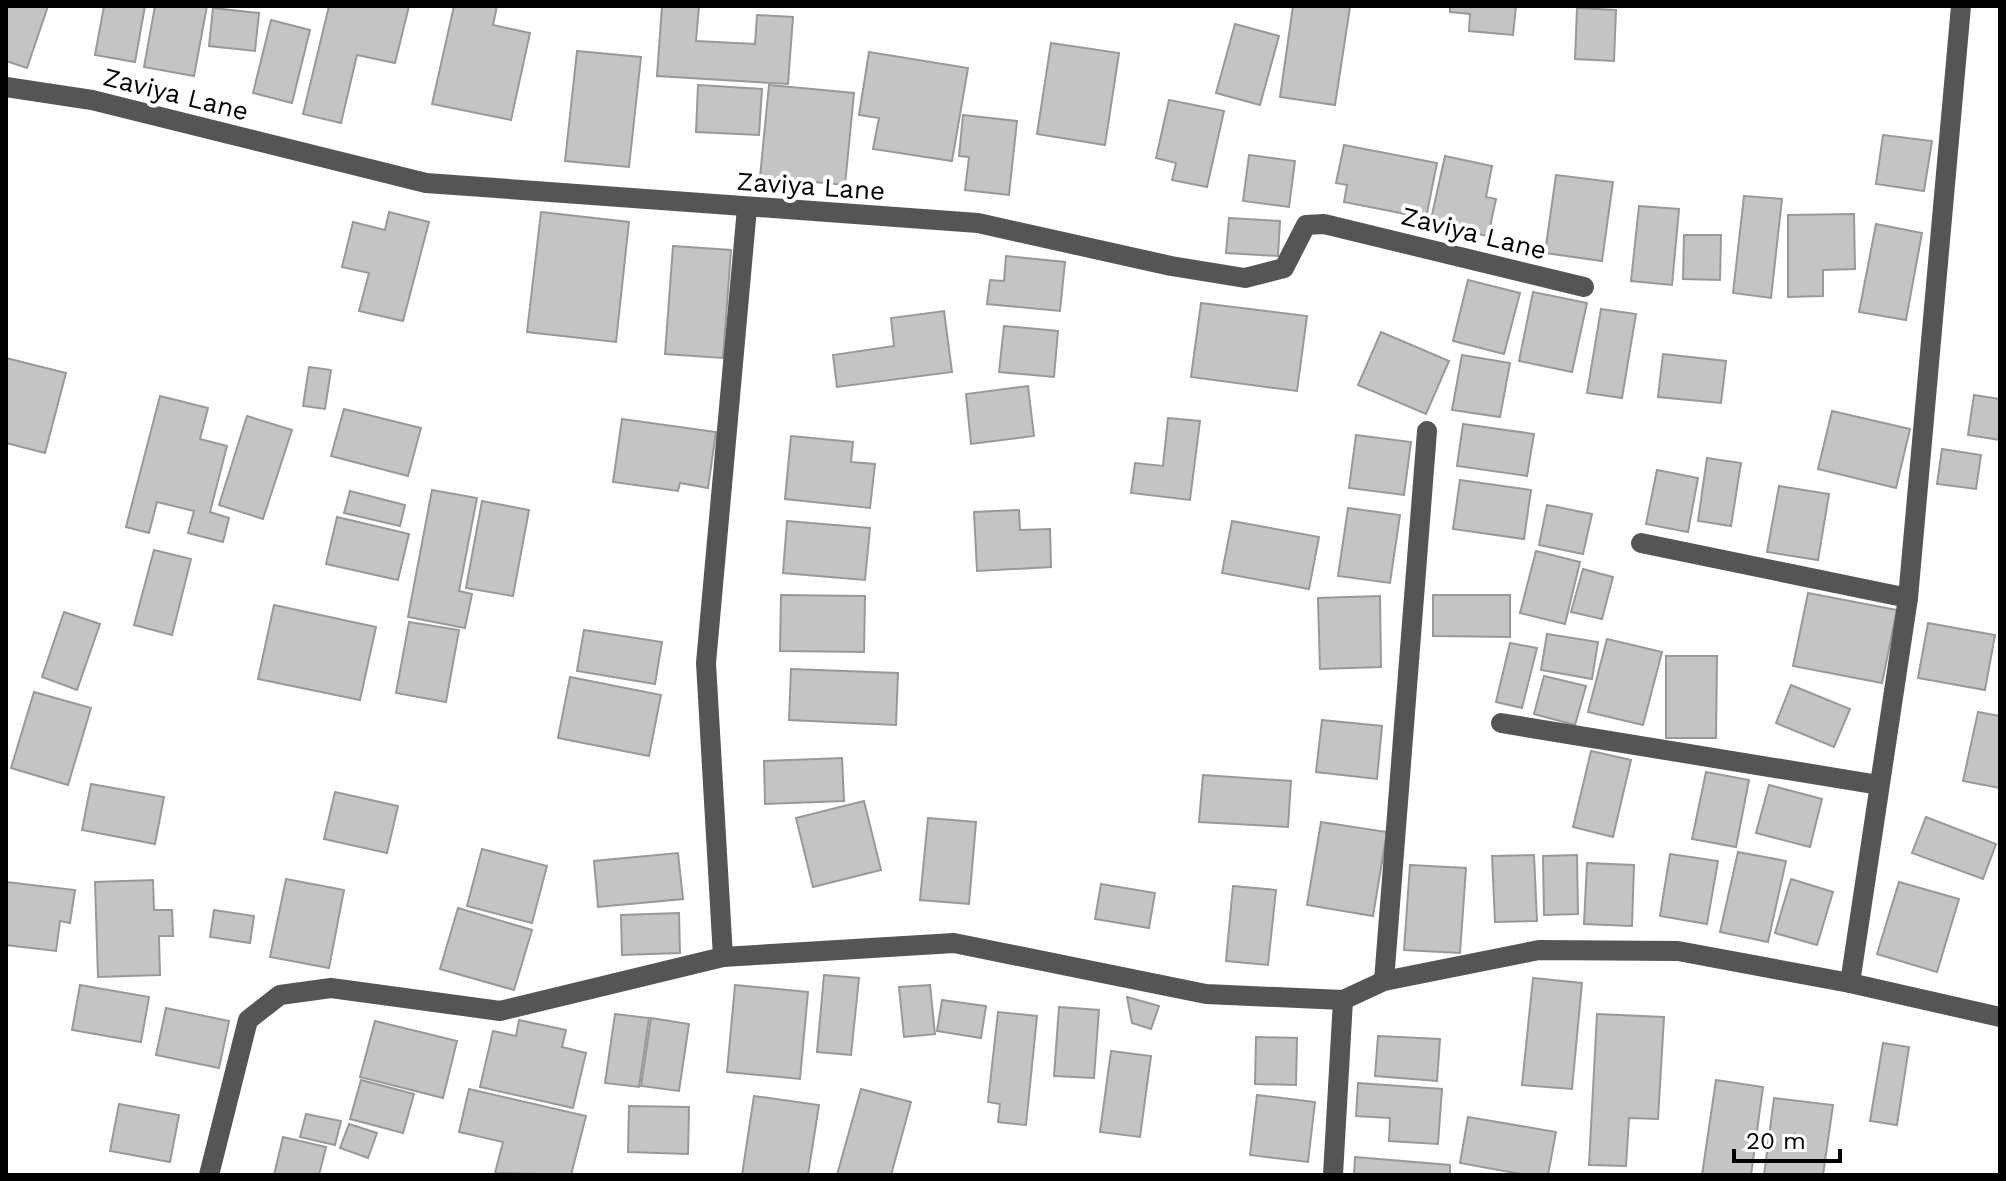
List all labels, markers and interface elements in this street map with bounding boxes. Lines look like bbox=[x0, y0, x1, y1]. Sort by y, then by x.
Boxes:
street label: Zaviya Lane bbox=[100, 61, 252, 127]
street label: Zaviya Lane bbox=[736, 166, 886, 206]
street label: Zaviya Lane bbox=[1398, 200, 1550, 266]
scale bar bbox=[1734, 1113, 1840, 1163]
text: 20 m bbox=[1746, 1127, 1806, 1155]

